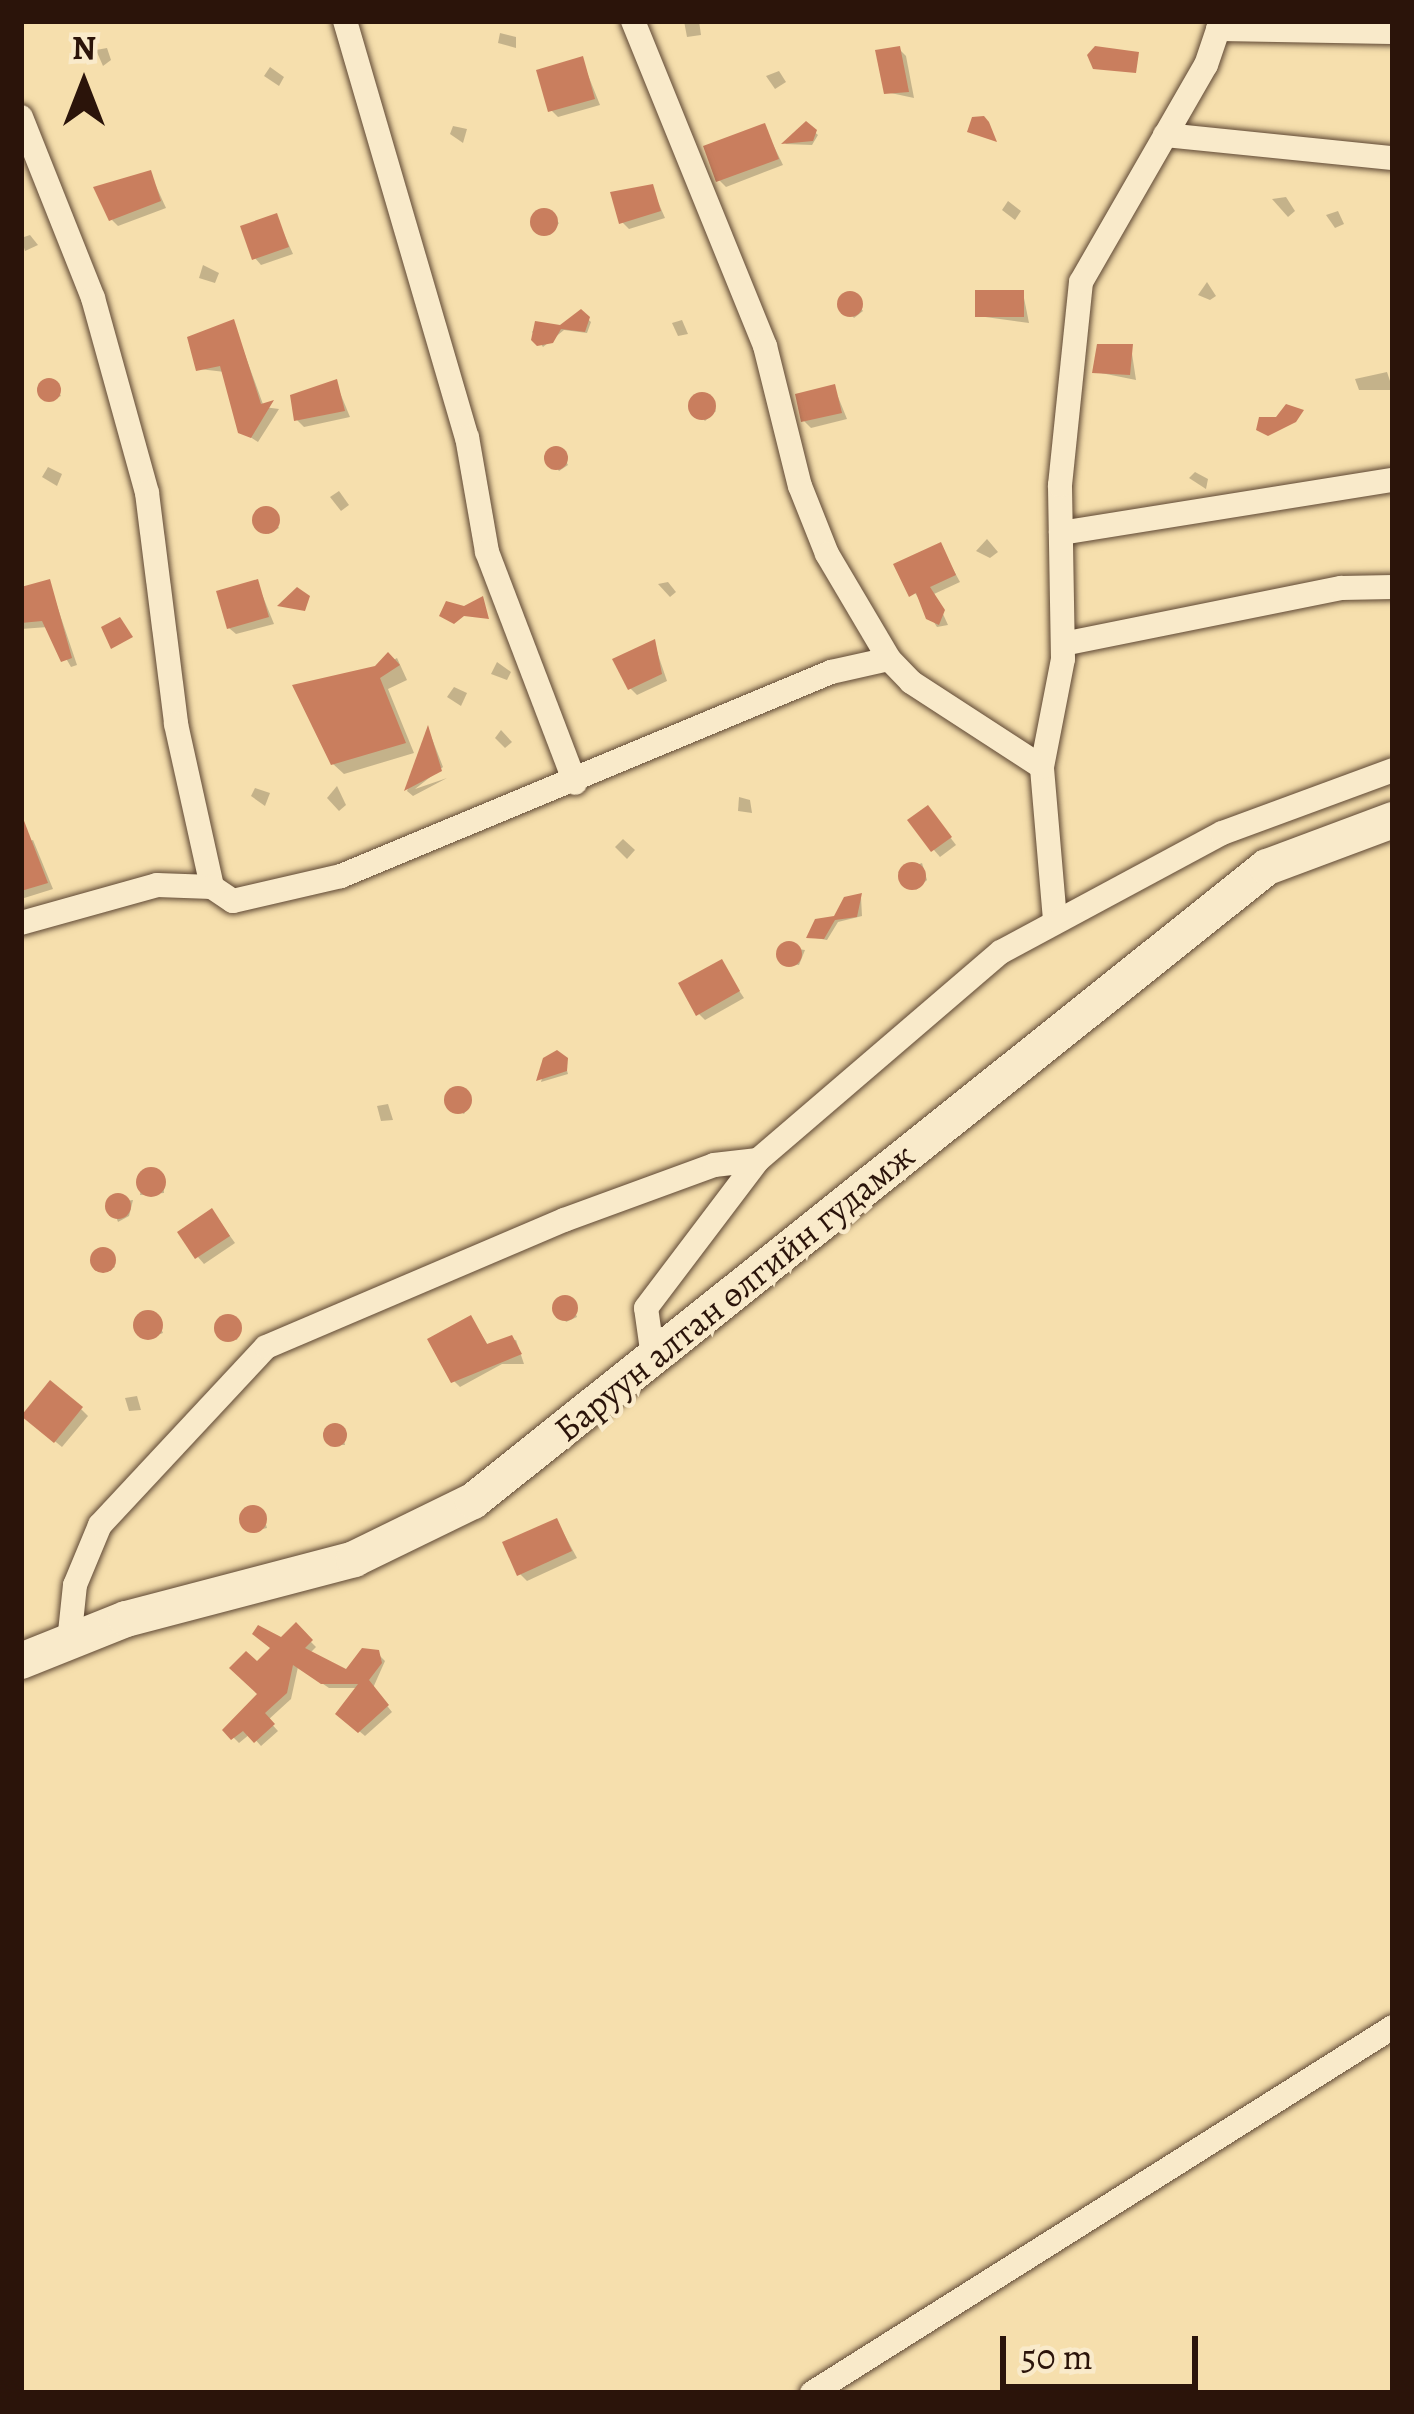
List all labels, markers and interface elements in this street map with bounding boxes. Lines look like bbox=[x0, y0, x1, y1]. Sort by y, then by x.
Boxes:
north arrow bbox=[24, 24, 144, 144]
text: N bbox=[72, 25, 96, 70]
street label: Баруун алтан өлгийн гудамж bbox=[545, 1133, 923, 1451]
scale bar bbox=[1006, 2312, 1204, 2386]
text: 50 m bbox=[1021, 2332, 1093, 2381]

